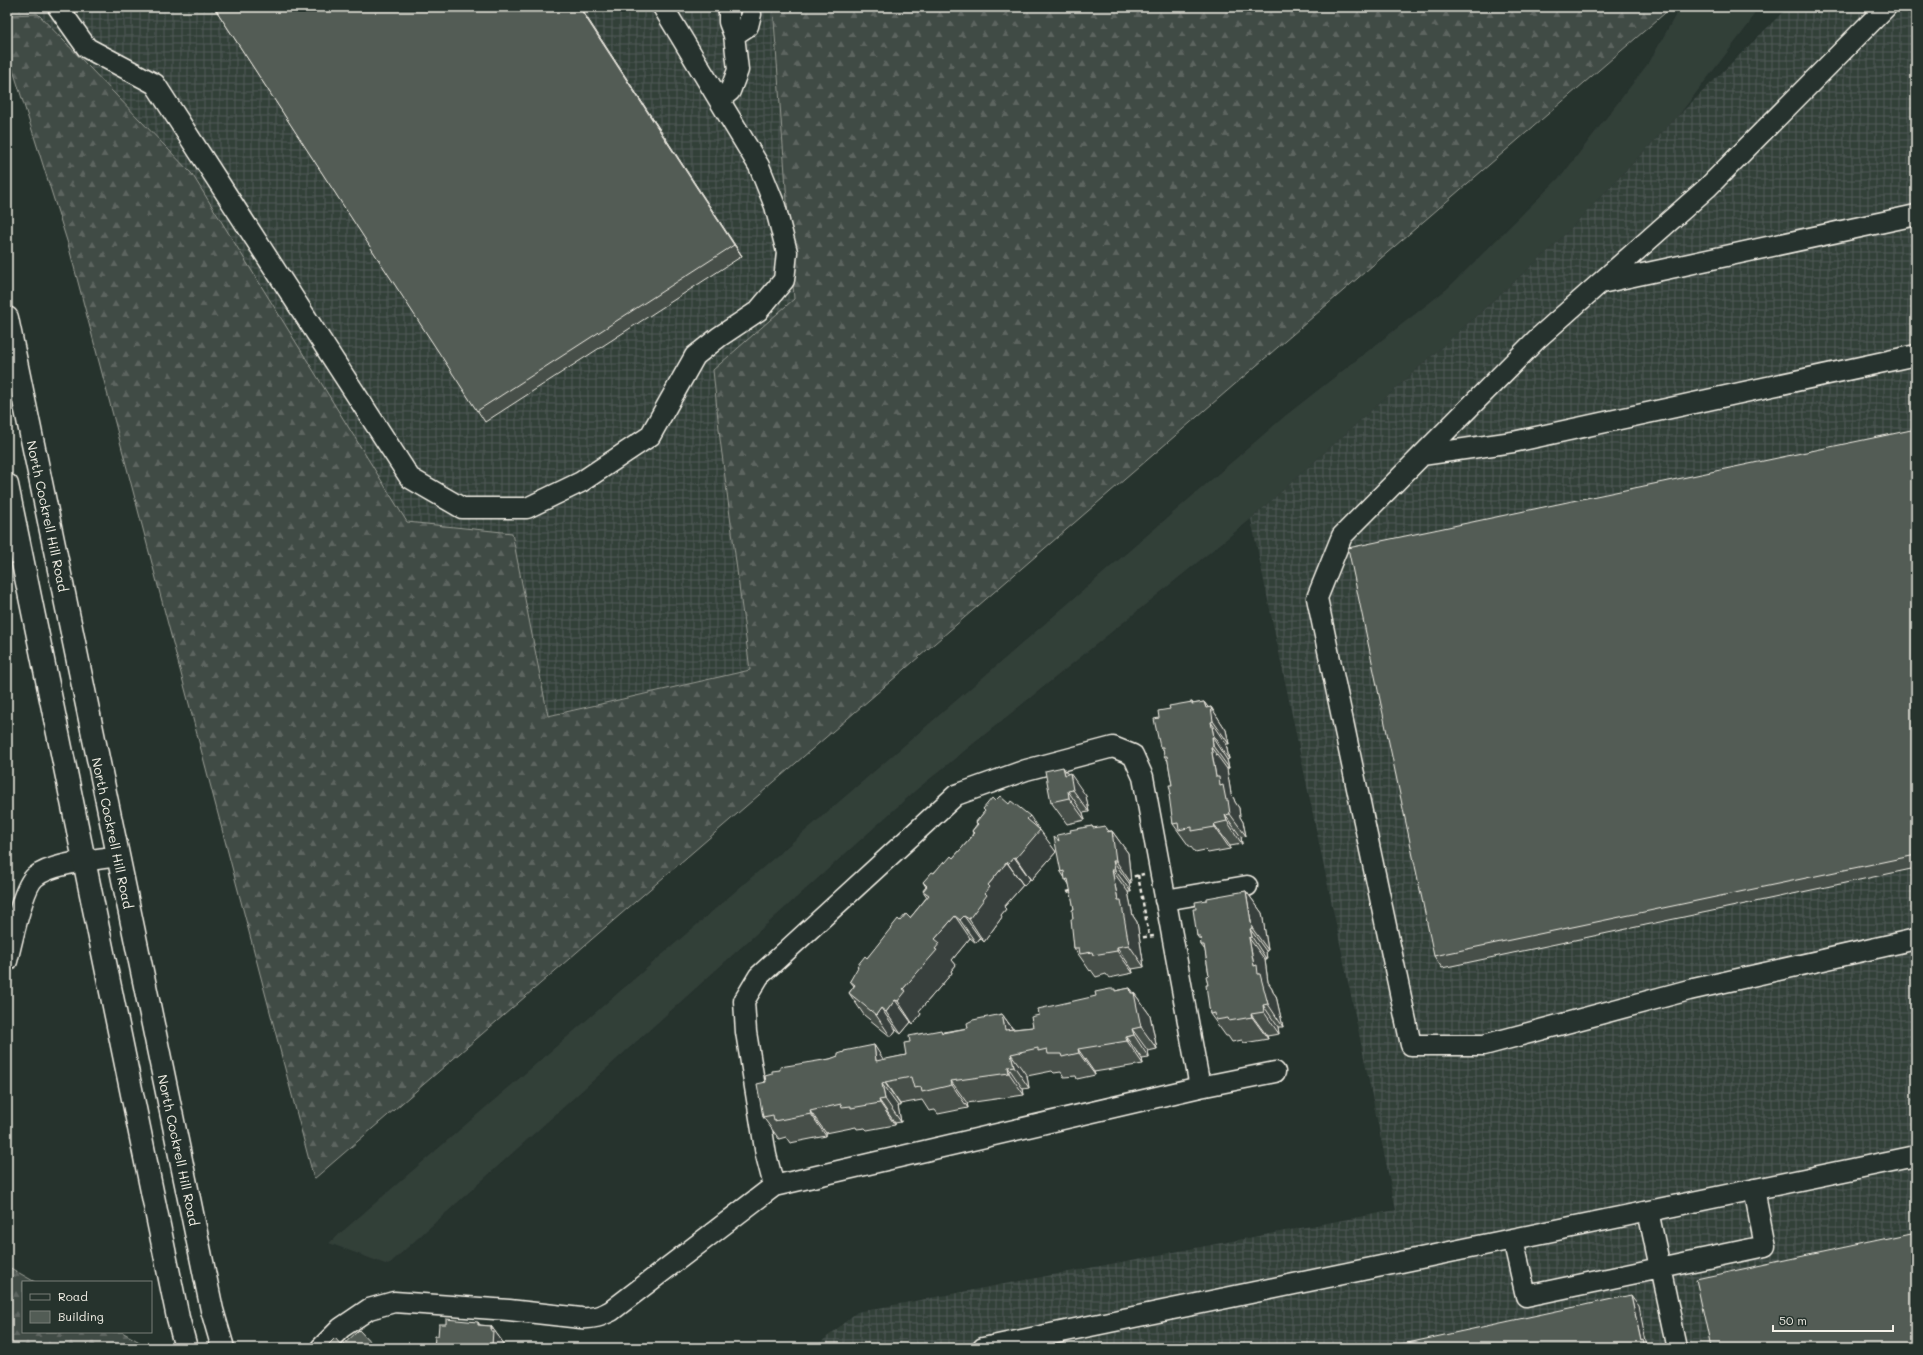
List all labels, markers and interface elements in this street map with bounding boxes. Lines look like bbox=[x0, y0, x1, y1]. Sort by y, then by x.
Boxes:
street label: North Cockrell Hill Road bbox=[24, 439, 72, 593]
street label: North Cockrell Hill Road bbox=[89, 756, 137, 910]
street label: North Cockrell Hill Road bbox=[155, 1073, 203, 1227]
legend bbox=[22, 1281, 152, 1333]
text: Road bbox=[58, 1288, 88, 1304]
scale bar bbox=[1773, 1307, 1893, 1333]
text: Building bbox=[58, 1308, 104, 1324]
text: 50 m bbox=[1779, 1312, 1807, 1328]

